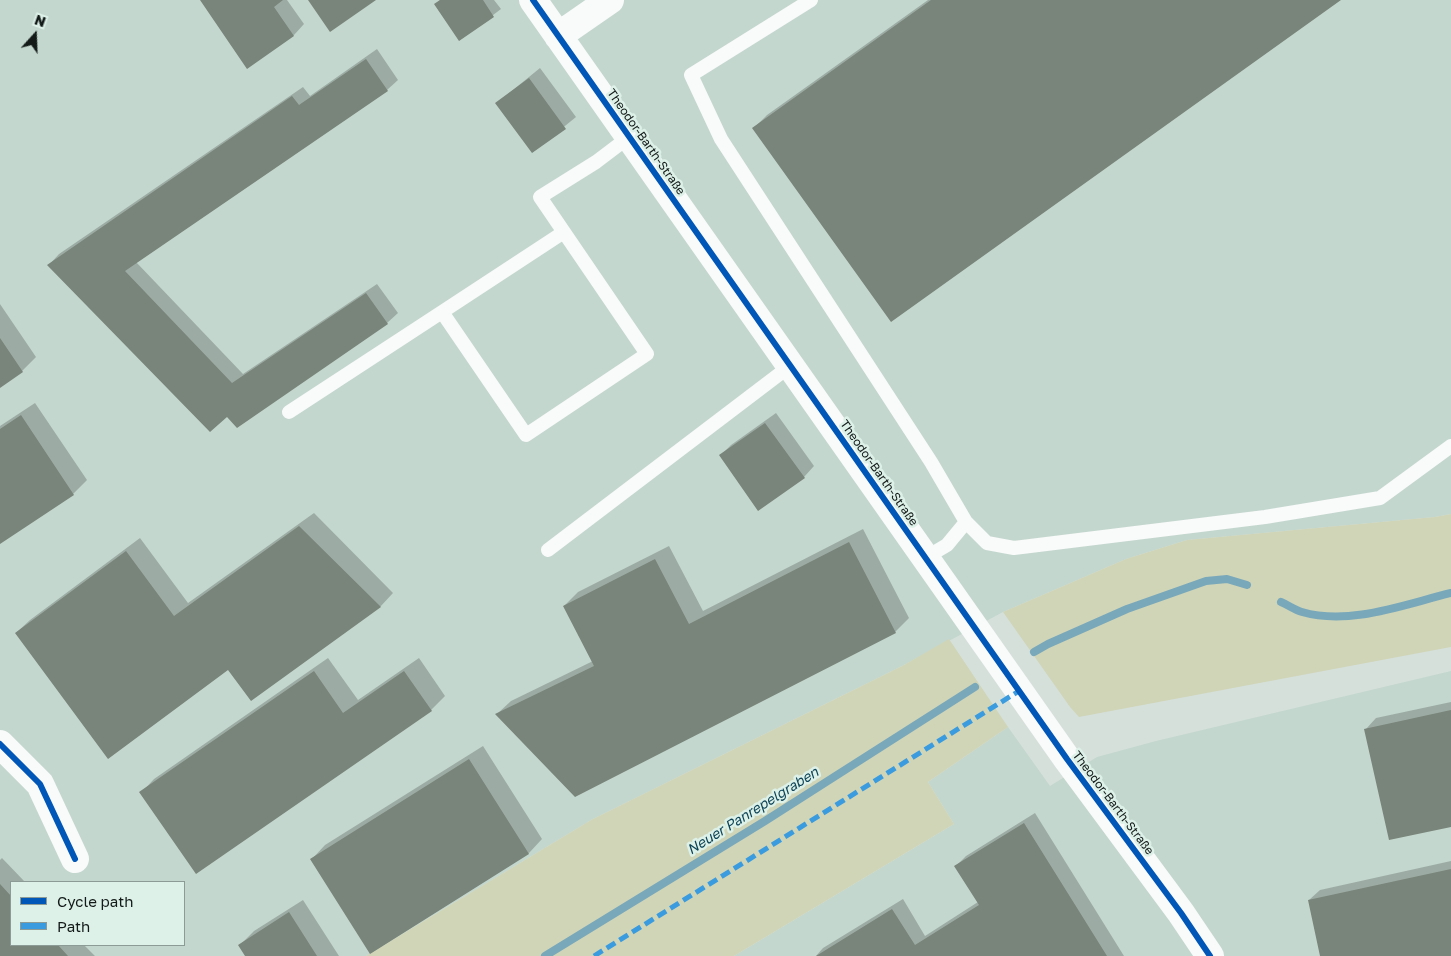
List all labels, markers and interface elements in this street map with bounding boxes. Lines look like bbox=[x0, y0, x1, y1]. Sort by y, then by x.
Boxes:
north arrow bbox=[10, 10, 60, 60]
text: N bbox=[32, 11, 48, 30]
street label: Theodor-Barth-Straße bbox=[604, 86, 688, 198]
street label: Theodor-Barth-Straße bbox=[837, 417, 921, 529]
street label: Theodor-Barth-Straße bbox=[1069, 748, 1157, 858]
water label: Neuer Panrepelgraben bbox=[684, 764, 822, 858]
legend bbox=[10, 881, 185, 946]
text: Cycle path bbox=[57, 892, 133, 910]
text: Path bbox=[57, 917, 90, 935]

